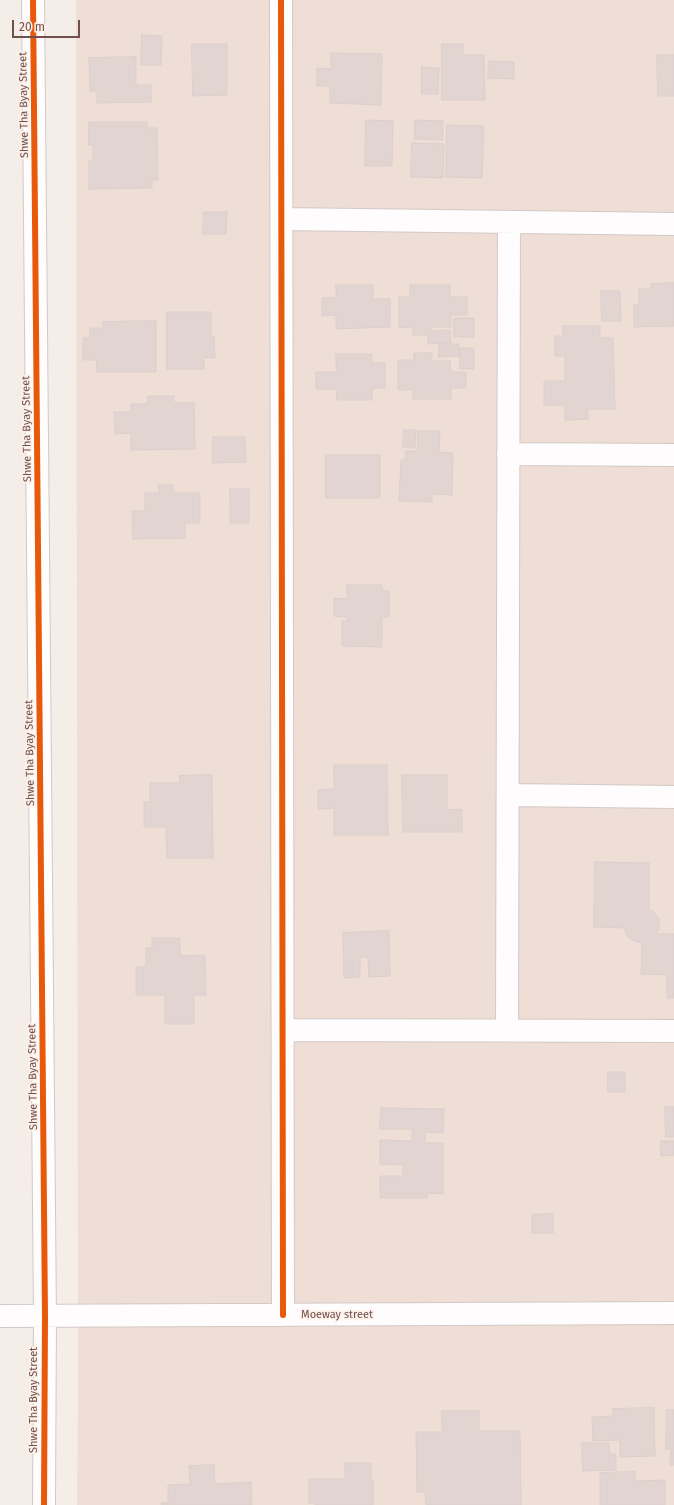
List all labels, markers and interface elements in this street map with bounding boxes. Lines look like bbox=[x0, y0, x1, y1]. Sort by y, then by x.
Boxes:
scale bar bbox=[14, 12, 82, 38]
text: 20 m bbox=[19, 20, 45, 34]
street label: Shwe Tha Byay Street bbox=[16, 52, 32, 158]
street label: Shwe Tha Byay Street bbox=[19, 376, 35, 482]
street label: Shwe Tha Byay Street bbox=[22, 700, 38, 806]
street label: Shwe Tha Byay Street bbox=[25, 1024, 41, 1130]
street label: Moeway street bbox=[301, 1308, 373, 1322]
street label: Shwe Tha Byay Street bbox=[27, 1347, 41, 1453]

